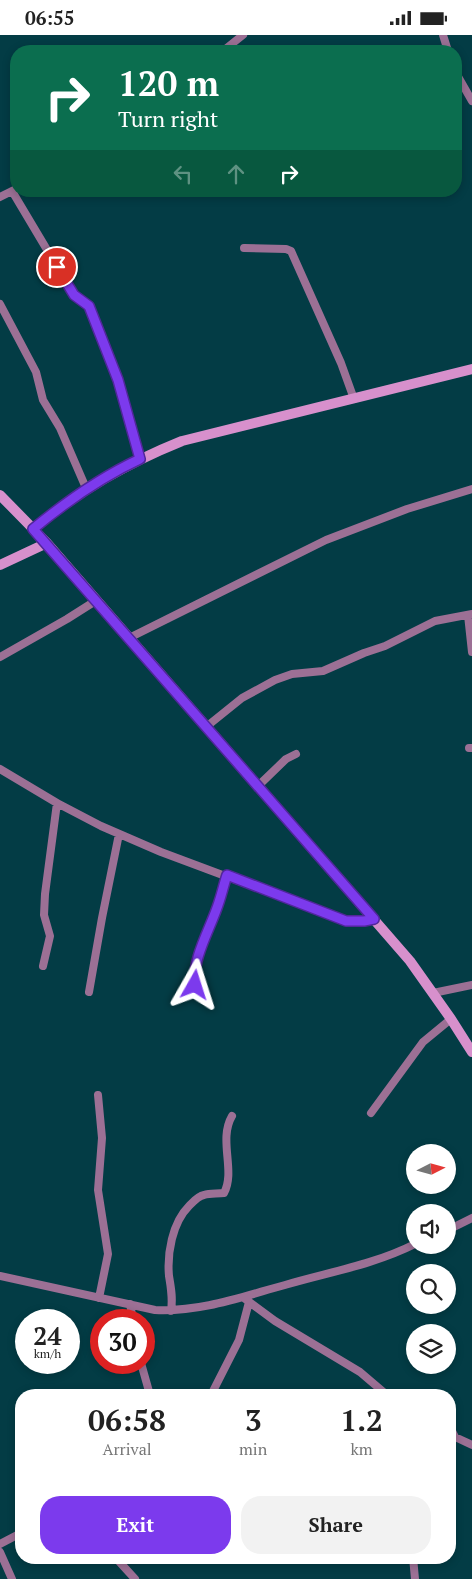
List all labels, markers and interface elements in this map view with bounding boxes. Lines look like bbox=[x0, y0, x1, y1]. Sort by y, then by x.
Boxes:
text: 06:55 bbox=[25, 5, 74, 30]
text: 120 m bbox=[118, 60, 219, 106]
icon: right bbox=[35, 65, 100, 130]
text: Turn right bbox=[118, 104, 218, 133]
icon: left bbox=[169, 160, 197, 188]
icon: ahead bbox=[222, 160, 250, 188]
icon: right bbox=[275, 160, 303, 188]
pin bbox=[36, 246, 78, 288]
icon: arrive bbox=[43, 253, 71, 281]
position arrow bbox=[168, 958, 220, 1010]
north arrow bbox=[406, 1144, 456, 1194]
map controls bbox=[406, 1144, 456, 1374]
button: sound bbox=[406, 1204, 456, 1254]
button: search bbox=[406, 1264, 456, 1314]
speed limit sign: 30 bbox=[90, 1309, 155, 1374]
text: 24 bbox=[33, 1319, 62, 1352]
button: layers bbox=[406, 1324, 456, 1374]
text: km/h bbox=[34, 1346, 61, 1361]
text: 06:58 bbox=[88, 1400, 166, 1440]
text: 3 bbox=[245, 1400, 262, 1440]
text: 1.2 bbox=[340, 1400, 383, 1440]
text: Arrival bbox=[103, 1438, 152, 1460]
text: min bbox=[239, 1438, 267, 1460]
text: km bbox=[351, 1438, 373, 1460]
button: Exit bbox=[40, 1496, 231, 1554]
button: Share bbox=[241, 1496, 431, 1554]

